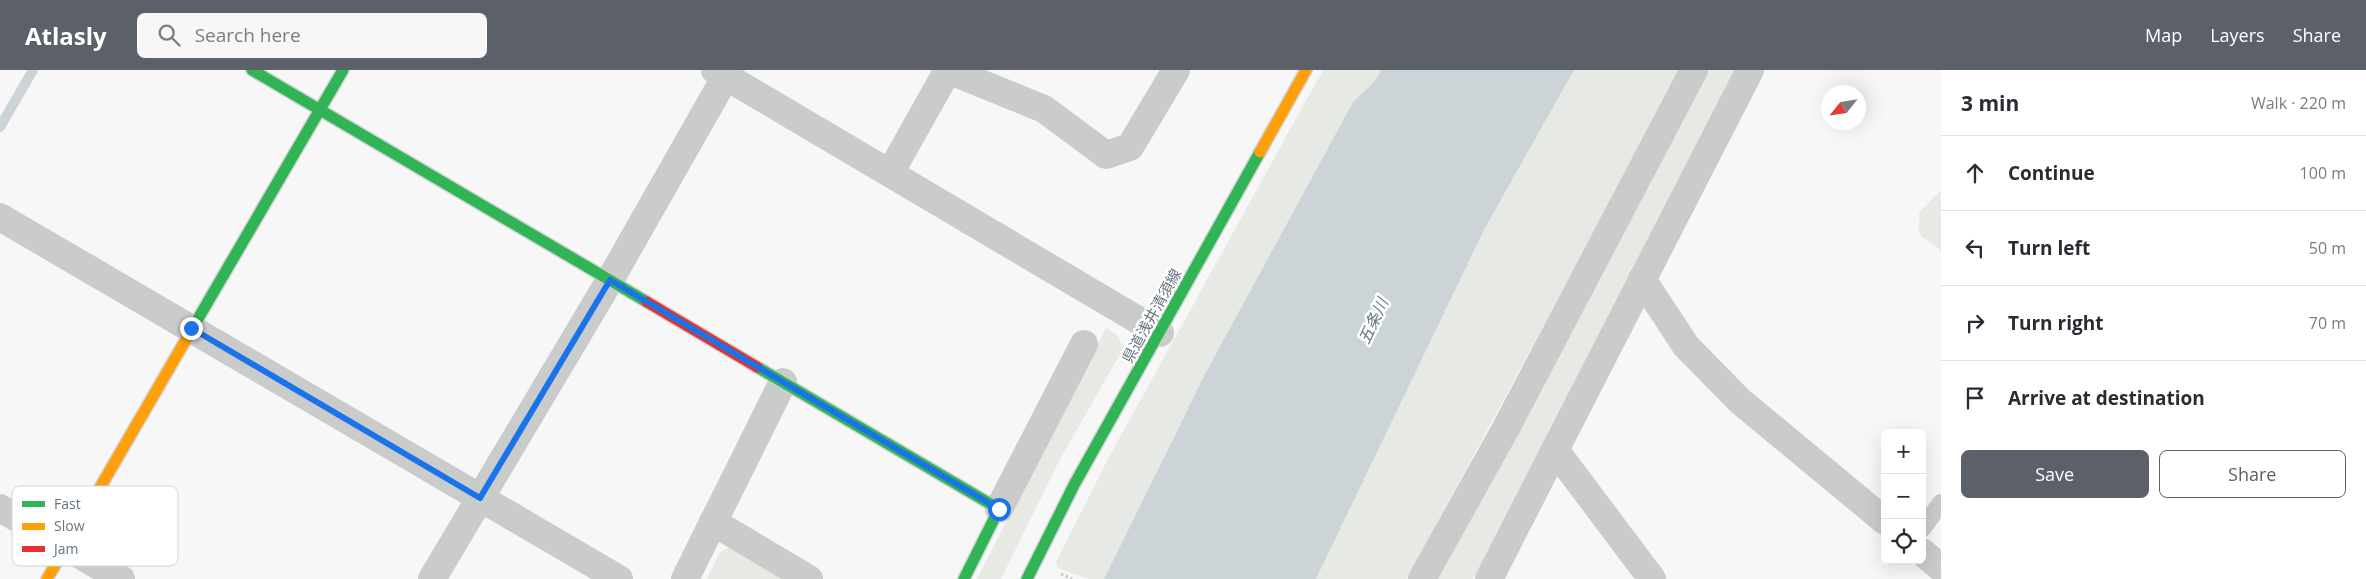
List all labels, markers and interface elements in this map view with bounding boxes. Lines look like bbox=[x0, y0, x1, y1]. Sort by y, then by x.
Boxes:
search box bbox=[137, 13, 487, 58]
text: Atlasly bbox=[25, 19, 107, 52]
icon: search bbox=[155, 21, 183, 49]
text: Search here bbox=[195, 22, 301, 48]
text: Map bbox=[2145, 23, 2182, 47]
text: Layers bbox=[2210, 23, 2265, 47]
text: Share bbox=[2293, 23, 2341, 47]
north arrow bbox=[1821, 85, 1866, 130]
text: 3 min bbox=[1961, 89, 2019, 117]
text: Walk · 220 m bbox=[2251, 92, 2346, 114]
icon: ahead bbox=[1961, 159, 1989, 187]
text: Continue bbox=[2008, 160, 2095, 186]
text: 100 m bbox=[2300, 162, 2346, 184]
icon: left bbox=[1961, 234, 1989, 262]
text: Turn left bbox=[2008, 235, 2090, 261]
text: 50 m bbox=[2309, 237, 2346, 259]
street label: 県道浅井清須線 bbox=[1117, 265, 1185, 366]
water label: 五条川 bbox=[1353, 293, 1394, 347]
icon: right bbox=[1961, 309, 1989, 337]
text: Turn right bbox=[2008, 310, 2103, 336]
text: 70 m bbox=[2309, 312, 2346, 334]
route end bbox=[180, 317, 203, 340]
icon: arrive bbox=[1961, 384, 1989, 412]
text: Arrive at destination bbox=[2008, 385, 2205, 411]
map controls bbox=[1881, 429, 1926, 564]
button: + bbox=[1881, 429, 1926, 474]
button: Save bbox=[1961, 450, 2149, 498]
button: Share bbox=[2159, 450, 2346, 498]
button: − bbox=[1881, 474, 1926, 519]
legend bbox=[12, 486, 178, 566]
text: Fast bbox=[54, 494, 81, 513]
route start bbox=[988, 498, 1011, 521]
text: Slow bbox=[54, 516, 85, 535]
button: locate bbox=[1881, 519, 1926, 564]
text: Jam bbox=[52, 539, 79, 558]

